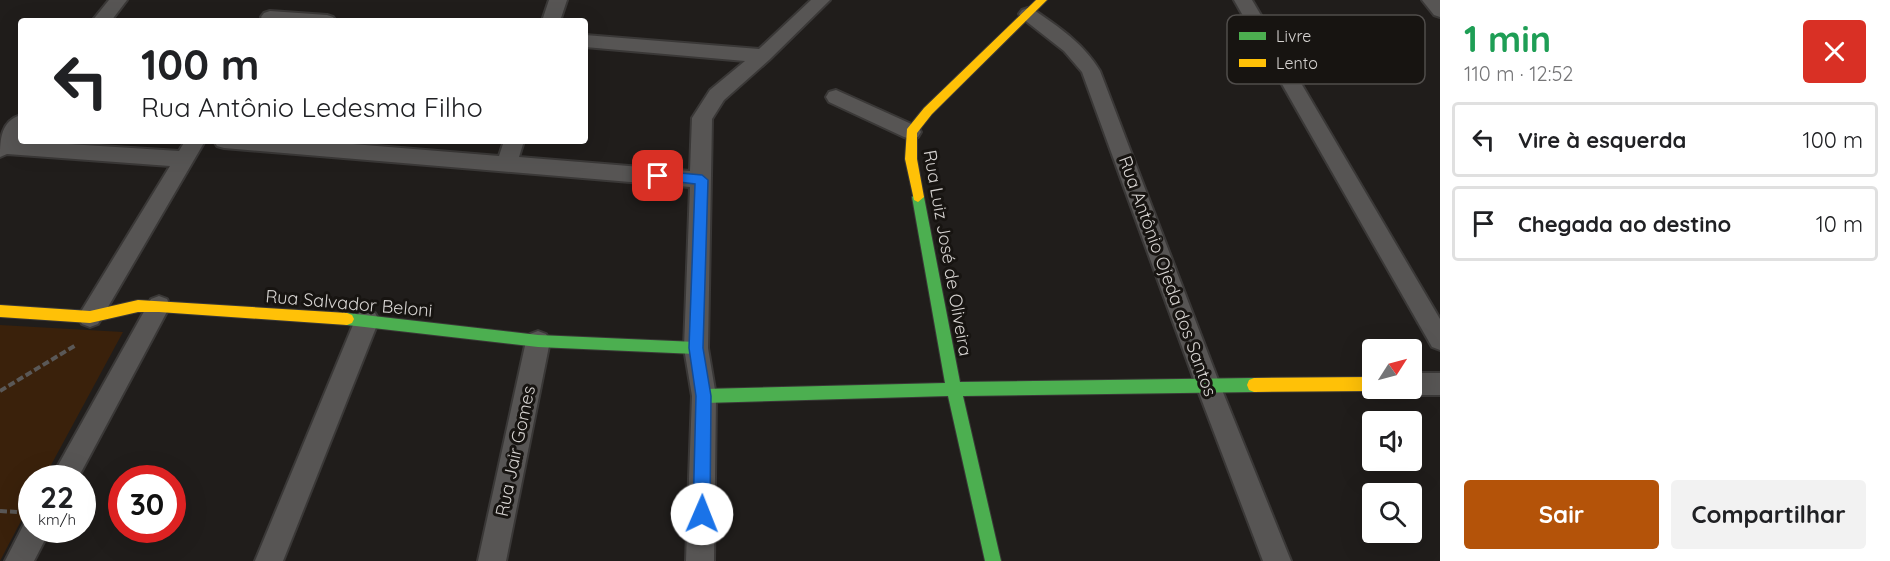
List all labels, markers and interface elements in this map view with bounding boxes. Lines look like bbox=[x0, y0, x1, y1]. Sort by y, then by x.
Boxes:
legend bbox=[1227, 15, 1425, 84]
text: 1 min bbox=[1464, 16, 1551, 61]
button: close bbox=[1803, 20, 1866, 83]
text: Livre bbox=[1276, 26, 1311, 46]
text: 100 m bbox=[141, 38, 259, 91]
icon: left bbox=[42, 42, 120, 120]
text: Lento bbox=[1276, 53, 1318, 73]
text: 110 m · 12:52 bbox=[1464, 61, 1573, 86]
text: Rua Antônio Ledesma Filho bbox=[141, 90, 483, 124]
icon: left bbox=[1467, 123, 1500, 156]
text: Vire à esquerda bbox=[1518, 126, 1686, 154]
text: 100 m bbox=[1803, 126, 1863, 154]
street label: Rua Luiz José de Oliveira bbox=[919, 148, 977, 358]
pin bbox=[632, 150, 683, 201]
street label: Rua Antônio Ojeda dos Santos bbox=[1114, 153, 1222, 399]
icon: arrive bbox=[641, 159, 674, 192]
icon: arrive bbox=[1467, 207, 1500, 240]
text: Chegada ao destino bbox=[1518, 210, 1731, 238]
text: 10 m bbox=[1816, 210, 1863, 238]
street label: Rua Salvador Beloni bbox=[264, 284, 434, 322]
north arrow bbox=[1362, 339, 1422, 399]
map controls bbox=[1362, 339, 1422, 543]
street label: Rua Jair Gomes bbox=[490, 383, 540, 519]
button: sound bbox=[1362, 411, 1422, 471]
speed limit sign: 30 bbox=[108, 465, 186, 543]
text: 22 bbox=[40, 478, 74, 516]
button: Sair bbox=[1464, 480, 1659, 549]
button: Compartilhar bbox=[1671, 480, 1866, 549]
position arrow bbox=[670, 482, 734, 546]
button: search bbox=[1362, 483, 1422, 543]
text: km/h bbox=[38, 510, 76, 529]

